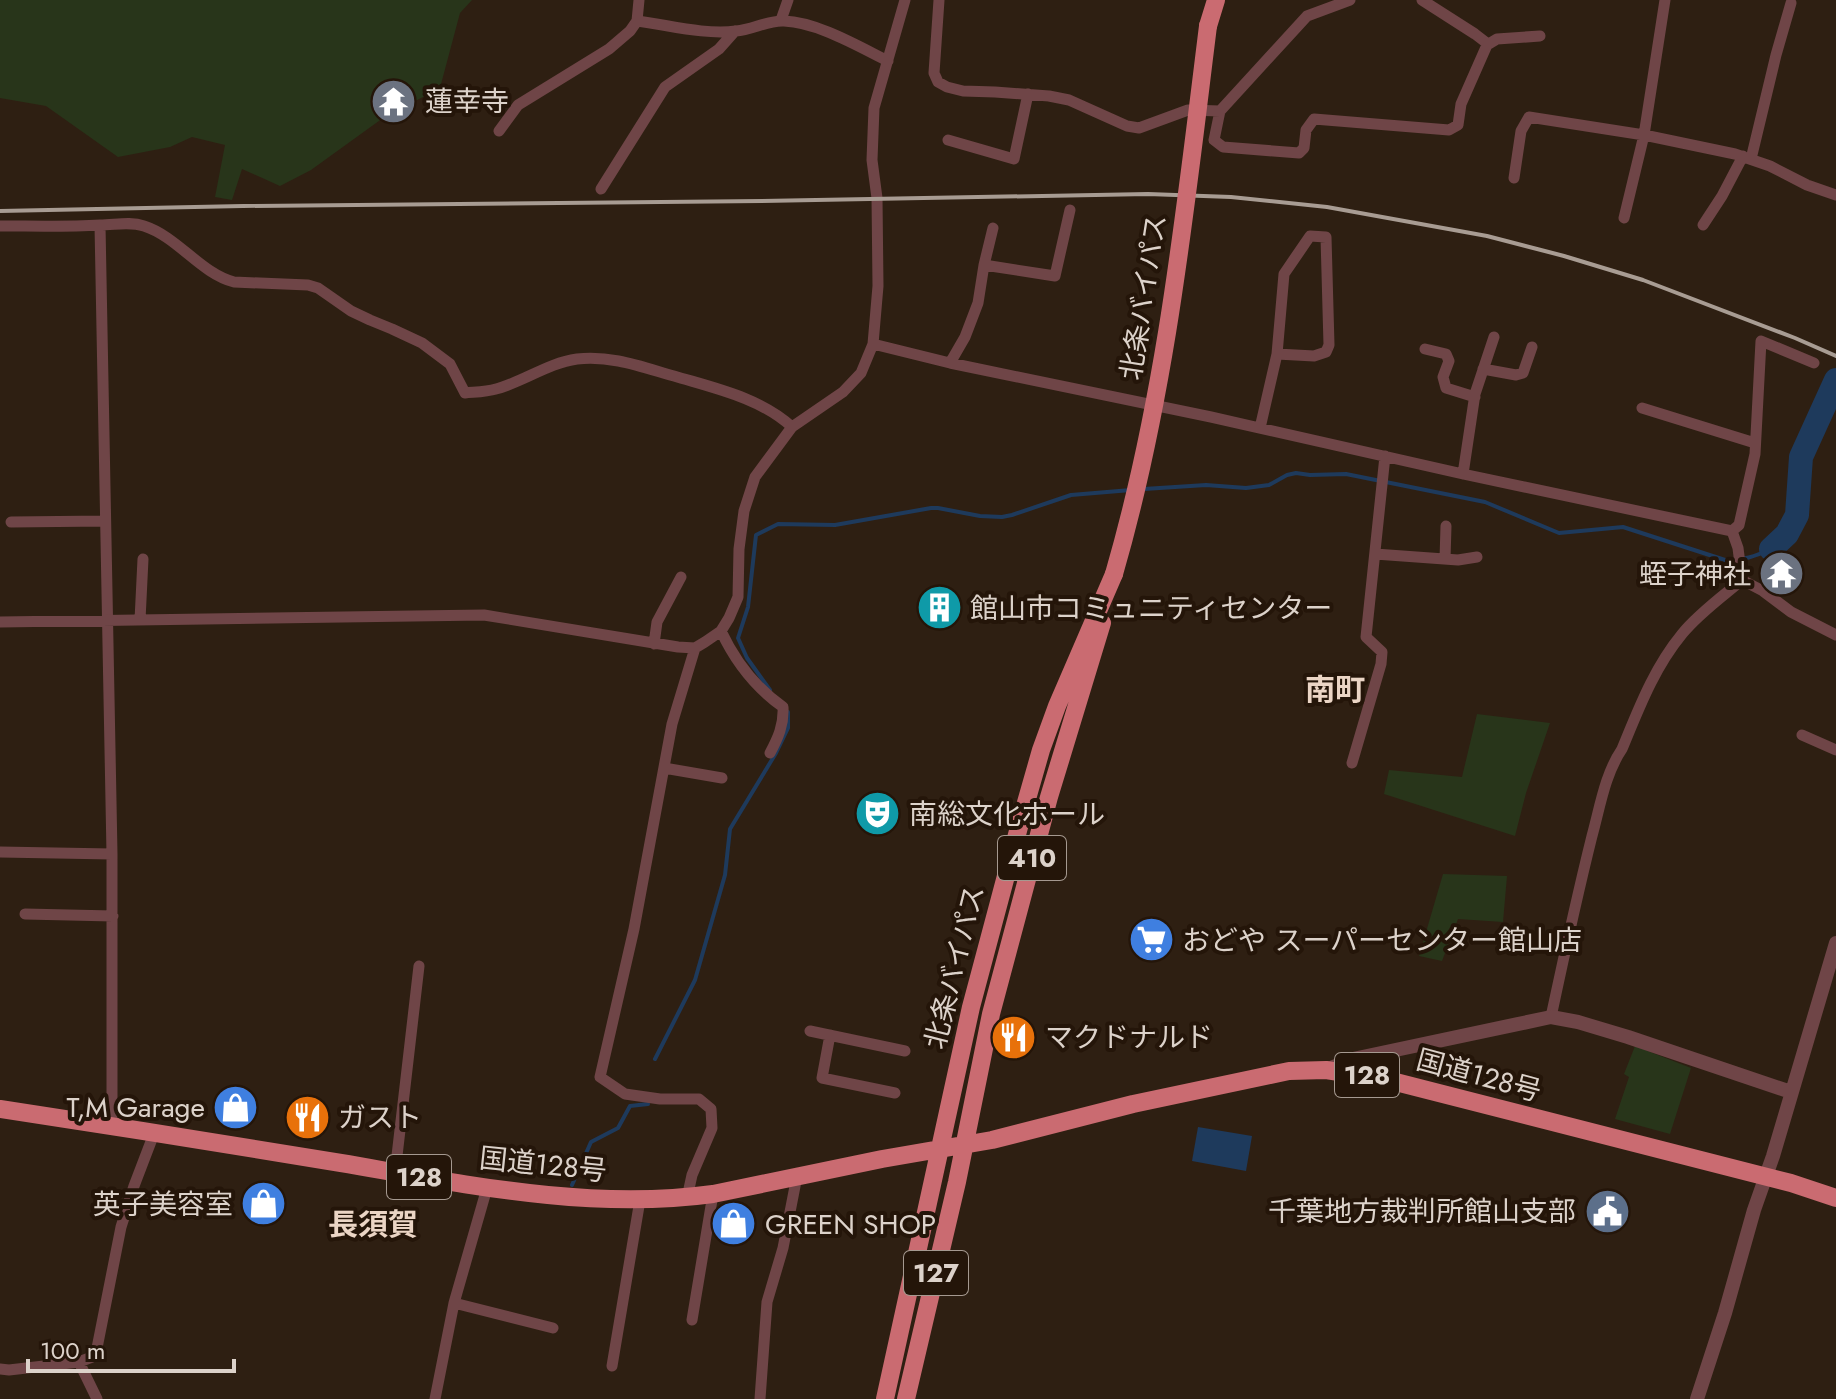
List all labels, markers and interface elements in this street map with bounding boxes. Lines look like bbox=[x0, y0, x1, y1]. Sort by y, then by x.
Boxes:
temple icon: 蓮幸寺 bbox=[370, 77, 418, 125]
place label: 蓮幸寺 bbox=[425, 81, 509, 122]
street label: 北条バイパス bbox=[1110, 211, 1177, 383]
temple icon: 蛭子神社 bbox=[1758, 550, 1806, 598]
place label: 蛭子神社 bbox=[1639, 554, 1751, 595]
building icon: 館山市コミュニティセンター bbox=[915, 584, 963, 632]
place label: 館山市コミュニティセンター bbox=[970, 588, 1332, 629]
district label: 南町 bbox=[1305, 668, 1365, 711]
theatre icon: 南総文化ホール bbox=[854, 790, 902, 838]
place label: 南総文化ホール bbox=[909, 794, 1105, 835]
road number: 410 bbox=[998, 836, 1066, 880]
street label: 北条バイパス bbox=[914, 881, 995, 1053]
supermarket icon: おどや スーパーセンター館山店 bbox=[1127, 916, 1175, 964]
place label: おどや スーパーセンター館山店 bbox=[1182, 920, 1582, 961]
restaurant icon: マクドナルド bbox=[990, 1013, 1038, 1061]
place label: マクドナルド bbox=[1045, 1017, 1213, 1058]
street label: 国道128号 bbox=[1412, 1039, 1546, 1112]
road number: 128 bbox=[1335, 1053, 1399, 1097]
shop icon: T,M Garage bbox=[212, 1083, 260, 1131]
place label: T,M Garage bbox=[66, 1087, 205, 1128]
restaurant icon: ガスト bbox=[283, 1093, 331, 1141]
place label: ガスト bbox=[338, 1097, 422, 1138]
street label: 国道128号 bbox=[477, 1137, 609, 1192]
road number: 128 bbox=[387, 1155, 451, 1199]
shop icon: 英子美容室 bbox=[240, 1180, 288, 1228]
place label: 英子美容室 bbox=[93, 1184, 233, 1225]
public building icon: 千葉地方裁判所館山支部 bbox=[1583, 1187, 1631, 1235]
place label: 千葉地方裁判所館山支部 bbox=[1268, 1191, 1576, 1232]
shop icon: GREEN SHOP bbox=[710, 1200, 758, 1248]
district label: 長須賀 bbox=[328, 1203, 418, 1246]
place label: GREEN SHOP bbox=[765, 1204, 936, 1245]
road number: 127 bbox=[904, 1251, 968, 1295]
scale bar bbox=[28, 1323, 234, 1373]
text: 100 m bbox=[40, 1333, 106, 1368]

